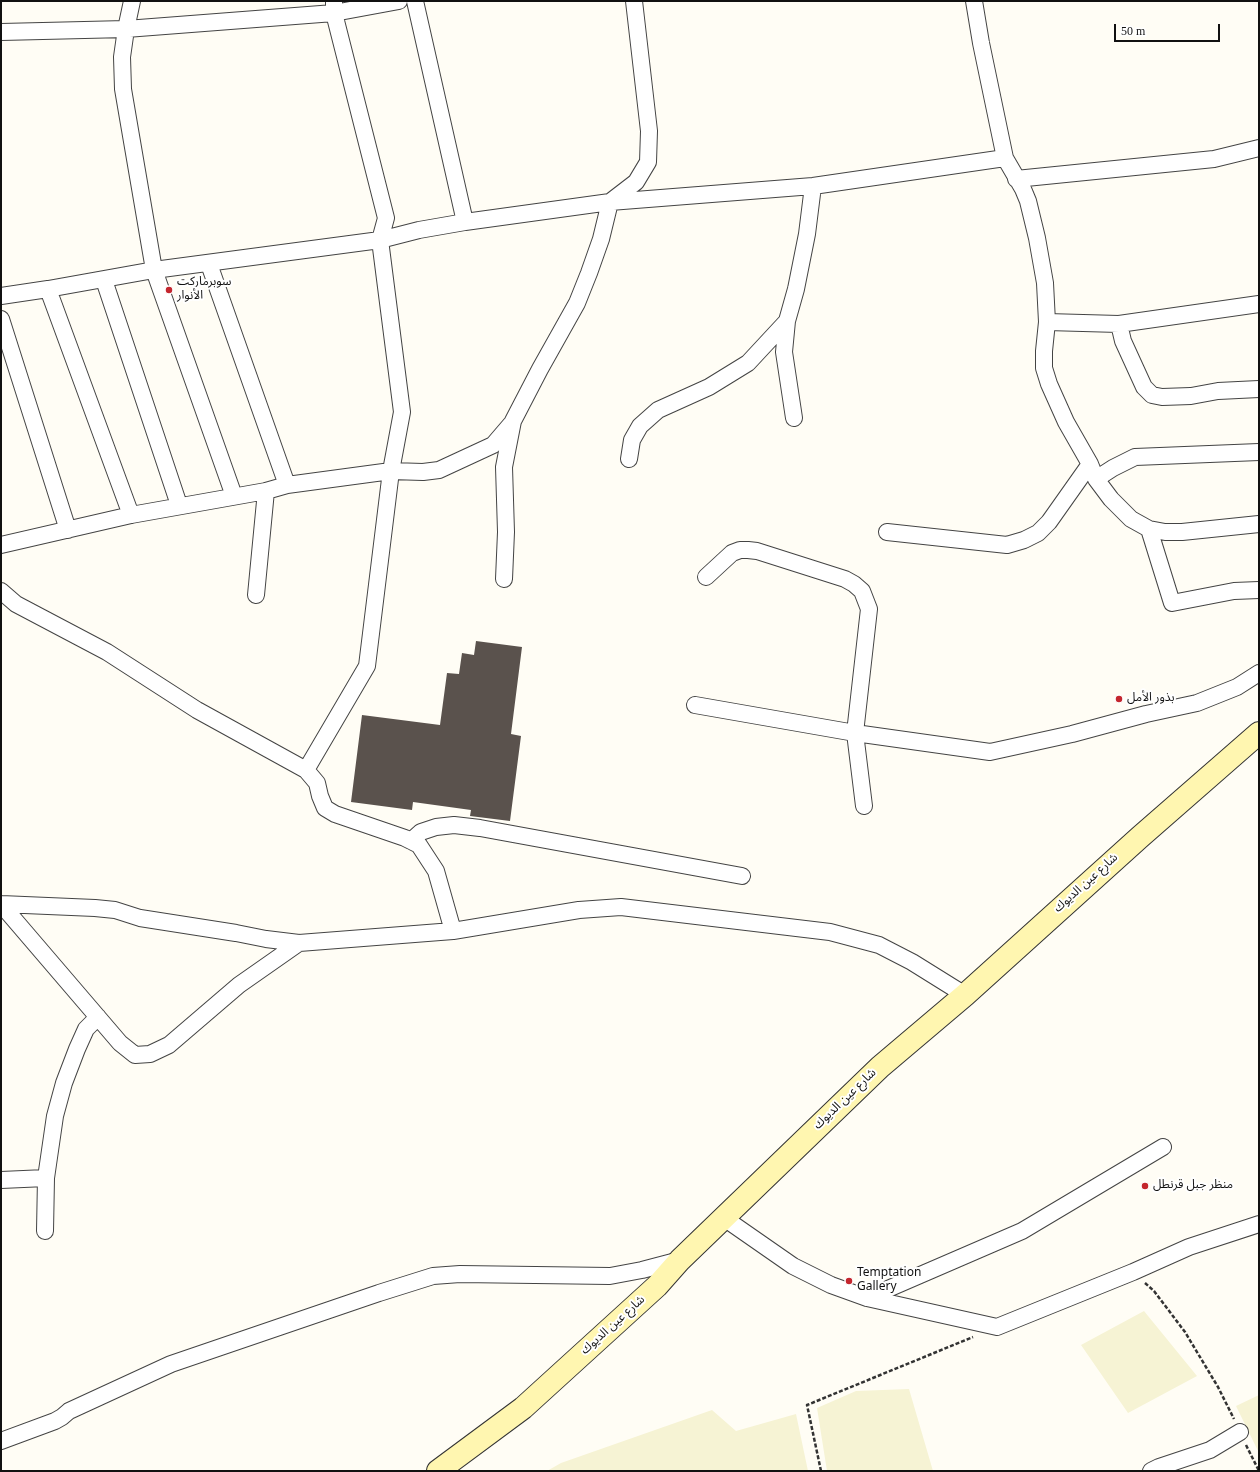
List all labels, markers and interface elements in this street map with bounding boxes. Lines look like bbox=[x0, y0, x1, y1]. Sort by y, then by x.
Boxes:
scale bar bbox=[1116, 16, 1222, 42]
text: 50 m bbox=[1121, 24, 1145, 38]
place label: سوبرماركت الأنوار bbox=[177, 276, 231, 304]
marker: سوبرماركت الأنوار bbox=[164, 285, 174, 295]
place label: بذور الأمل bbox=[1127, 692, 1174, 706]
marker: بذور الأمل bbox=[1114, 694, 1124, 704]
street label: شارع عين الديوك bbox=[1052, 852, 1122, 916]
street label: شارع عين الديوك bbox=[812, 1067, 880, 1133]
place label: منظر جبل قرنطل bbox=[1153, 1179, 1233, 1193]
marker: منظر جبل قرنطل bbox=[1140, 1181, 1150, 1191]
place label: Temptation Gallery bbox=[857, 1267, 921, 1295]
marker: Temptation Gallery bbox=[844, 1276, 854, 1286]
street label: شارع عين الديوك bbox=[579, 1294, 649, 1358]

